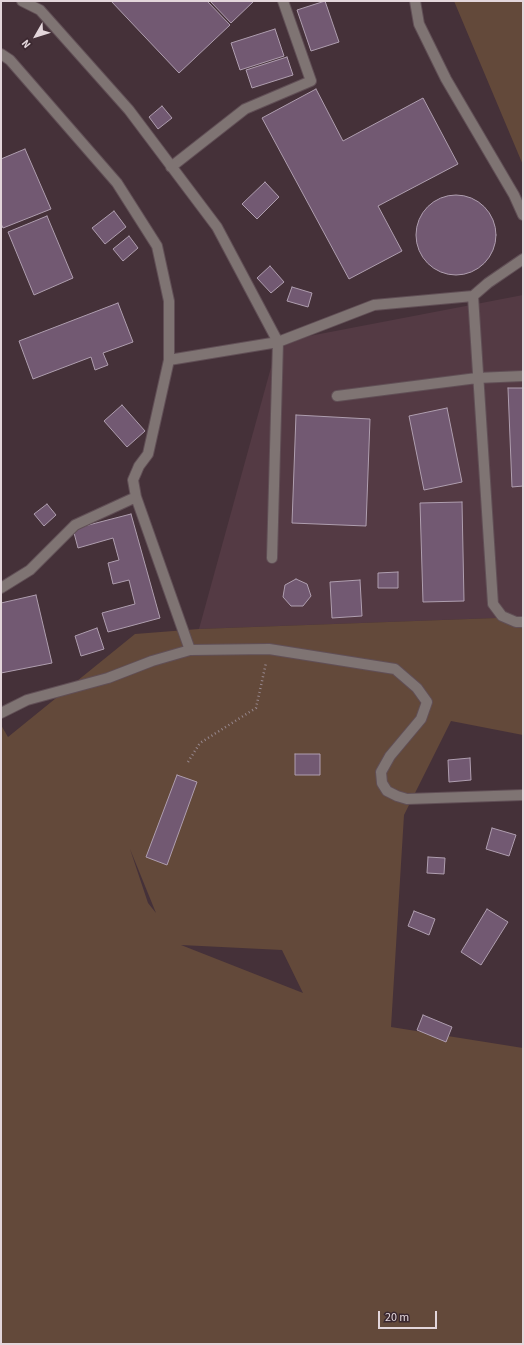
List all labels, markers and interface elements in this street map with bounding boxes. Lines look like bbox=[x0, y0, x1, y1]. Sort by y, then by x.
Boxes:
north arrow bbox=[16, 16, 56, 56]
text: N bbox=[18, 36, 34, 51]
scale bar bbox=[380, 1303, 439, 1329]
text: 20 m bbox=[385, 1309, 409, 1326]

